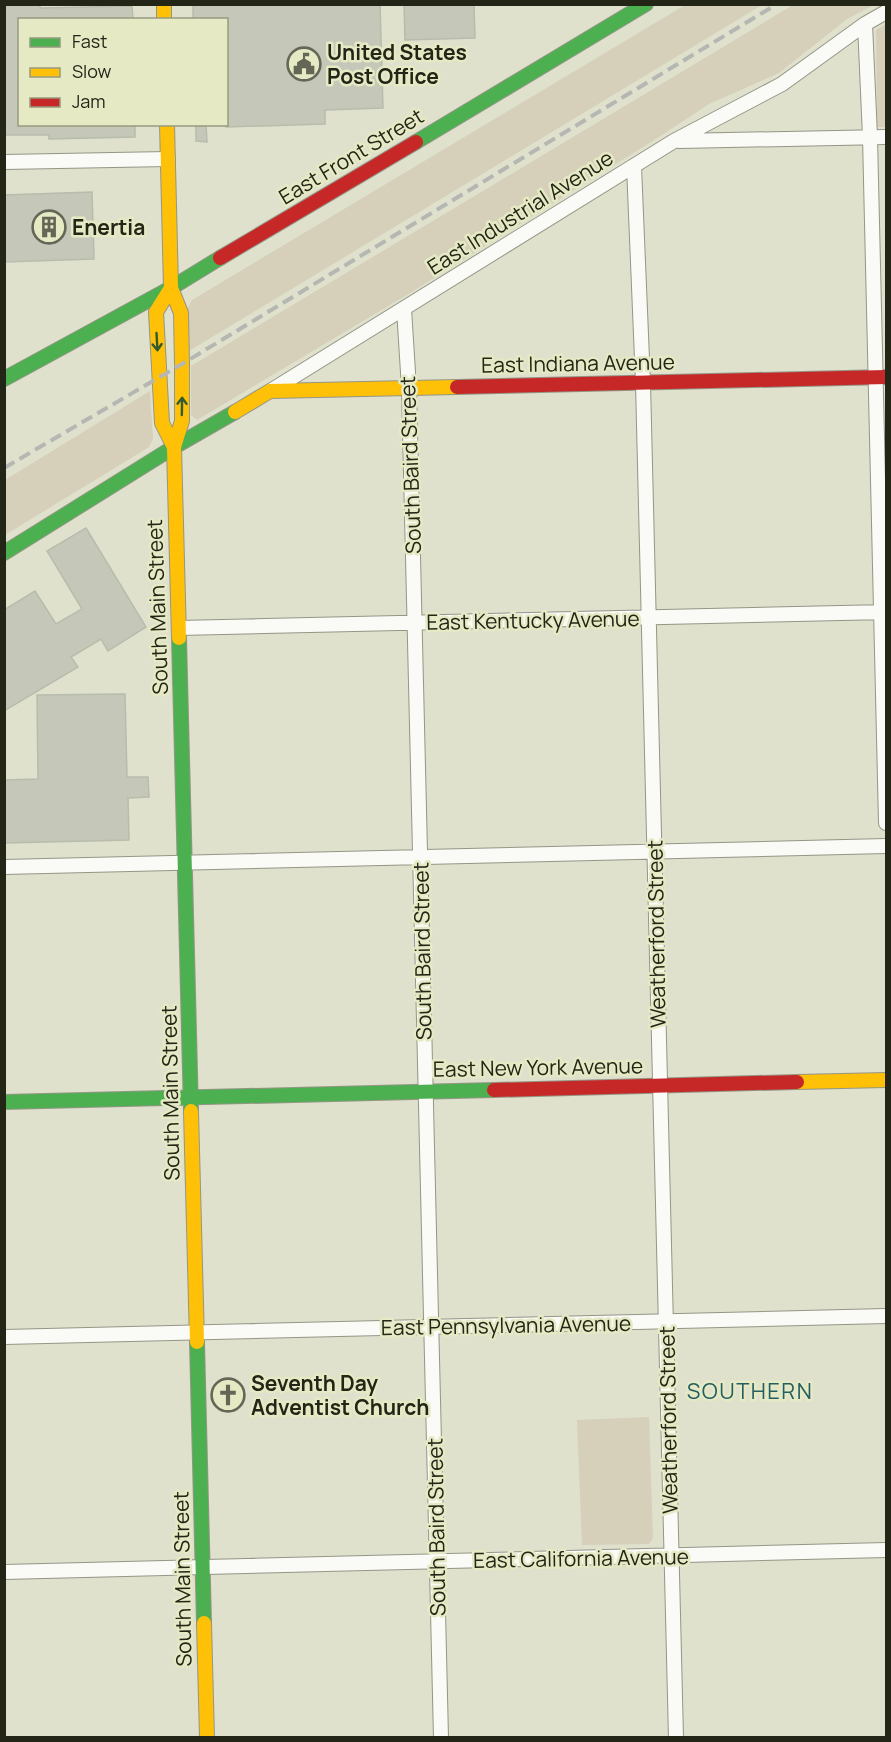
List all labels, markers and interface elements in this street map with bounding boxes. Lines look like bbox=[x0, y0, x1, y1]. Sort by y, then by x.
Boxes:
legend bbox=[18, 18, 228, 126]
text: Fast bbox=[72, 29, 107, 53]
place label: United States Post Office bbox=[327, 38, 467, 90]
public building icon: United States Post Office bbox=[286, 46, 322, 82]
text: Slow bbox=[72, 59, 112, 83]
text: Jam bbox=[72, 89, 106, 113]
street label: East Front Street bbox=[273, 102, 429, 210]
street label: East Industrial Avenue bbox=[422, 143, 618, 281]
building icon: Enertia bbox=[31, 209, 67, 245]
place label: Enertia bbox=[72, 213, 145, 241]
one-way arrow bbox=[152, 332, 163, 352]
street label: East Indiana Avenue bbox=[481, 347, 675, 379]
street label: South Baird Street bbox=[393, 376, 427, 554]
one-way arrow bbox=[176, 397, 188, 417]
street label: South Main Street bbox=[140, 519, 174, 695]
street label: East Kentucky Avenue bbox=[426, 604, 640, 636]
street label: Weatherford Street bbox=[640, 840, 672, 1028]
street label: South Baird Street bbox=[406, 862, 438, 1040]
street label: South Main Street bbox=[154, 1005, 186, 1181]
street label: East New York Avenue bbox=[433, 1051, 643, 1083]
street label: East Pennsylvania Avenue bbox=[381, 1309, 631, 1341]
street label: Weatherford Street bbox=[652, 1326, 684, 1514]
place label: Seventh Day Adventist Church bbox=[251, 1369, 430, 1421]
district label: SOUTHERN bbox=[687, 1376, 813, 1406]
church icon: Seventh Day Adventist Church bbox=[210, 1377, 246, 1413]
street label: South Baird Street bbox=[420, 1438, 452, 1616]
street label: South Main Street bbox=[166, 1491, 198, 1667]
street label: East California Avenue bbox=[473, 1542, 689, 1574]

